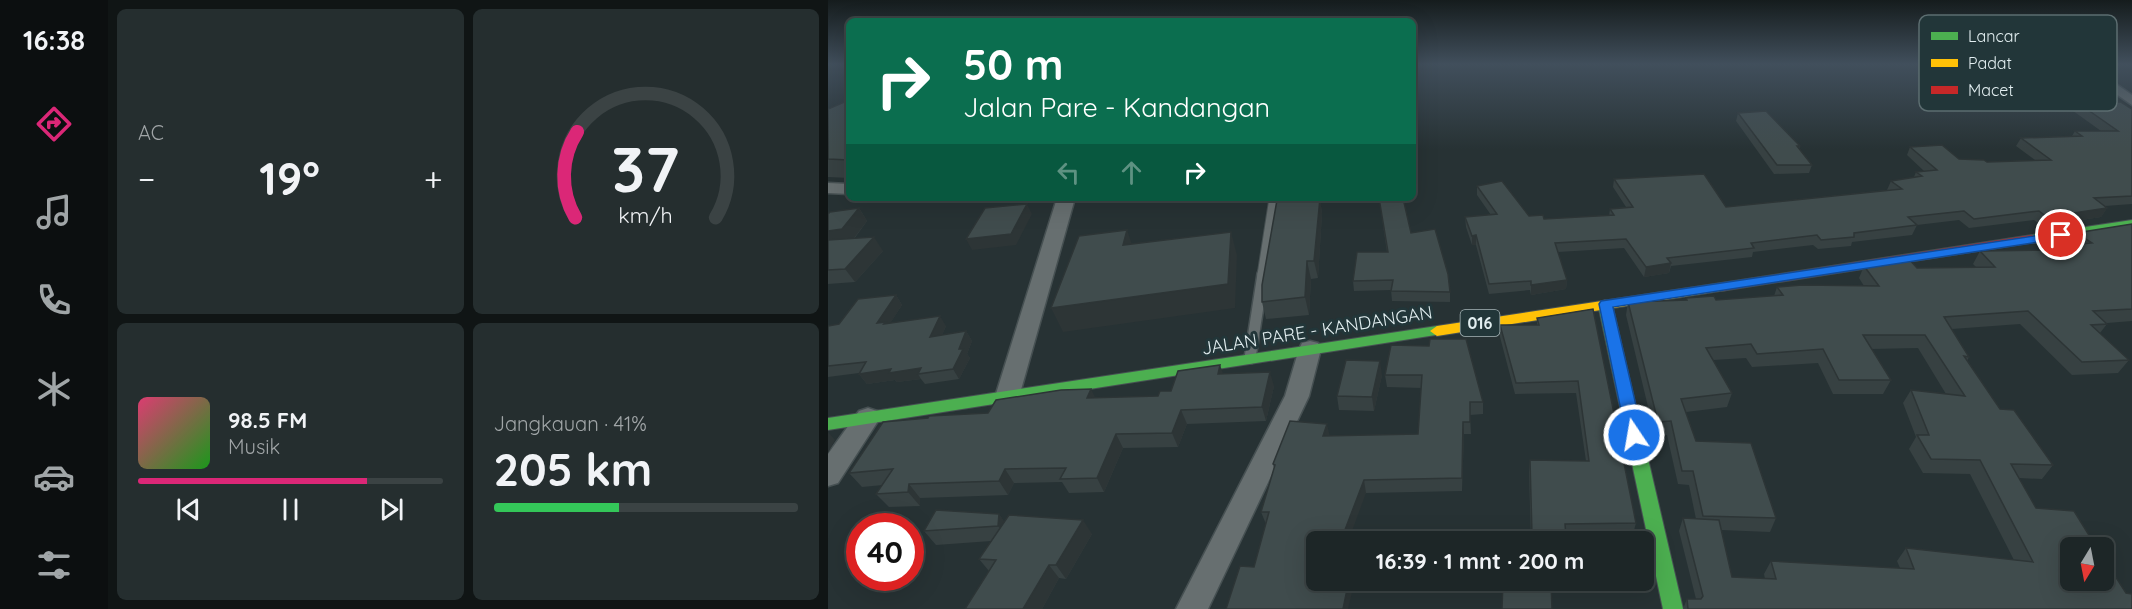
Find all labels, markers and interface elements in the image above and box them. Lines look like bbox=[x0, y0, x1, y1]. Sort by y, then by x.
legend bbox=[1919, 15, 2117, 111]
text: 16:38 bbox=[23, 23, 85, 57]
text: Lancar bbox=[1968, 26, 2020, 46]
text: 50 m bbox=[963, 38, 1063, 91]
icon: right bbox=[864, 42, 942, 120]
text: Padat bbox=[1968, 53, 2012, 73]
text: Macet bbox=[1968, 80, 2014, 100]
text: Jalan Pare - Kandangan bbox=[963, 90, 1270, 124]
icon: directions bbox=[33, 103, 75, 145]
text: AC bbox=[138, 120, 164, 145]
text: 37 bbox=[612, 130, 680, 208]
text: 19° bbox=[259, 150, 320, 206]
icon: left bbox=[1052, 156, 1085, 189]
icon: ahead bbox=[1115, 156, 1148, 189]
icon: right bbox=[1178, 156, 1211, 189]
text: − bbox=[138, 158, 155, 199]
text: + bbox=[424, 158, 442, 199]
icon: music bbox=[33, 191, 75, 233]
text: km/h bbox=[619, 203, 673, 229]
pin bbox=[2035, 209, 2086, 260]
icon: arrive bbox=[2044, 218, 2077, 251]
icon: phone bbox=[33, 279, 75, 321]
street label: JALAN PARE - KANDANGAN bbox=[1200, 300, 1434, 360]
road number: 016 bbox=[1460, 310, 1500, 336]
icon: climate bbox=[33, 368, 75, 410]
position arrow bbox=[1602, 403, 1666, 467]
text: 98.5 FM bbox=[228, 406, 307, 434]
text: Jangkauan · 41% bbox=[494, 411, 647, 436]
text: Musik bbox=[228, 434, 280, 459]
text: 205 km bbox=[494, 441, 652, 497]
icon: car bbox=[33, 456, 75, 498]
icon: previous bbox=[172, 493, 205, 526]
icon: pause bbox=[274, 493, 307, 526]
icon: next bbox=[375, 493, 408, 526]
speed limit sign: 40 bbox=[846, 513, 924, 591]
north arrow bbox=[2060, 537, 2114, 591]
map controls bbox=[2060, 537, 2114, 591]
icon: filters bbox=[33, 544, 75, 586]
text: 16:39 · 1 mnt · 200 m bbox=[1376, 547, 1584, 575]

